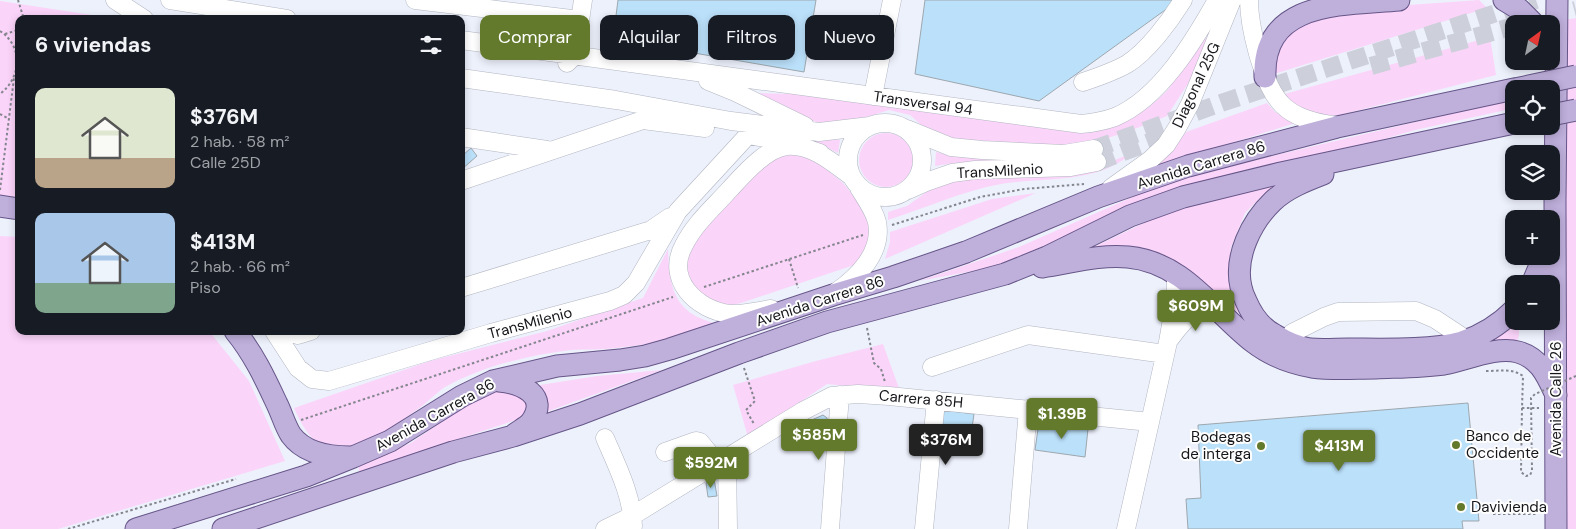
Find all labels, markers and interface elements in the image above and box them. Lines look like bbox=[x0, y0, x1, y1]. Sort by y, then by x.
chip: Comprar bbox=[480, 15, 590, 60]
chip: Alquilar bbox=[600, 15, 698, 60]
chip: Filtros bbox=[708, 15, 795, 60]
chip: Nuevo bbox=[805, 15, 894, 60]
north arrow bbox=[1505, 15, 1560, 70]
map controls bbox=[1505, 15, 1560, 330]
text: 6 viviendas bbox=[35, 31, 151, 59]
icon: filters bbox=[417, 31, 445, 59]
street label: Diagonal 25G bbox=[1167, 39, 1225, 131]
button: locate bbox=[1505, 80, 1560, 135]
street label: Transversal 94 bbox=[872, 86, 974, 120]
text: $376M bbox=[190, 103, 258, 131]
icon: home bbox=[75, 108, 135, 168]
text: 2 hab. · 58 m² bbox=[190, 131, 290, 152]
street label: Avenida Carrera 86 bbox=[1134, 136, 1268, 194]
button: layers bbox=[1505, 145, 1560, 200]
text: Calle 25D bbox=[190, 152, 261, 173]
street label: TransMilenio bbox=[956, 159, 1044, 183]
button: + bbox=[1505, 210, 1560, 265]
text: $413M bbox=[190, 228, 255, 256]
icon: home bbox=[75, 233, 135, 293]
text: 2 hab. · 66 m² bbox=[190, 256, 290, 277]
street label: Avenida Carrera 86 bbox=[753, 271, 887, 331]
button: − bbox=[1505, 275, 1560, 330]
text: Piso bbox=[190, 277, 221, 298]
pin: $609M bbox=[1161, 290, 1231, 332]
text: $609M bbox=[1168, 295, 1224, 316]
street label: TransMilenio bbox=[486, 302, 575, 344]
street label: Avenida Calle 26 bbox=[1546, 341, 1566, 457]
street label: Avenida Carrera 86 bbox=[372, 374, 498, 456]
street label: Carrera 85H bbox=[878, 385, 964, 413]
pin: $1.39B bbox=[1021, 398, 1103, 440]
text: $1.39B bbox=[1037, 403, 1087, 424]
pin: $585M bbox=[784, 418, 854, 461]
text: $585M bbox=[792, 424, 846, 445]
pin: $376M bbox=[911, 424, 981, 466]
place label: Banco de Occidente bbox=[1466, 426, 1539, 463]
place label: Bodegas de interga bbox=[1181, 427, 1251, 464]
text: $376M bbox=[920, 429, 972, 450]
pin: $413M bbox=[1304, 430, 1374, 472]
text: $413M bbox=[1314, 435, 1364, 456]
marker: Banco de Occidente bbox=[1450, 439, 1462, 451]
marker: Bodegas de interga bbox=[1255, 440, 1267, 452]
pin: $592M bbox=[676, 446, 746, 489]
text: $592M bbox=[685, 452, 737, 473]
place label: Davivienda bbox=[1471, 497, 1547, 517]
marker: Davivienda bbox=[1455, 501, 1467, 513]

